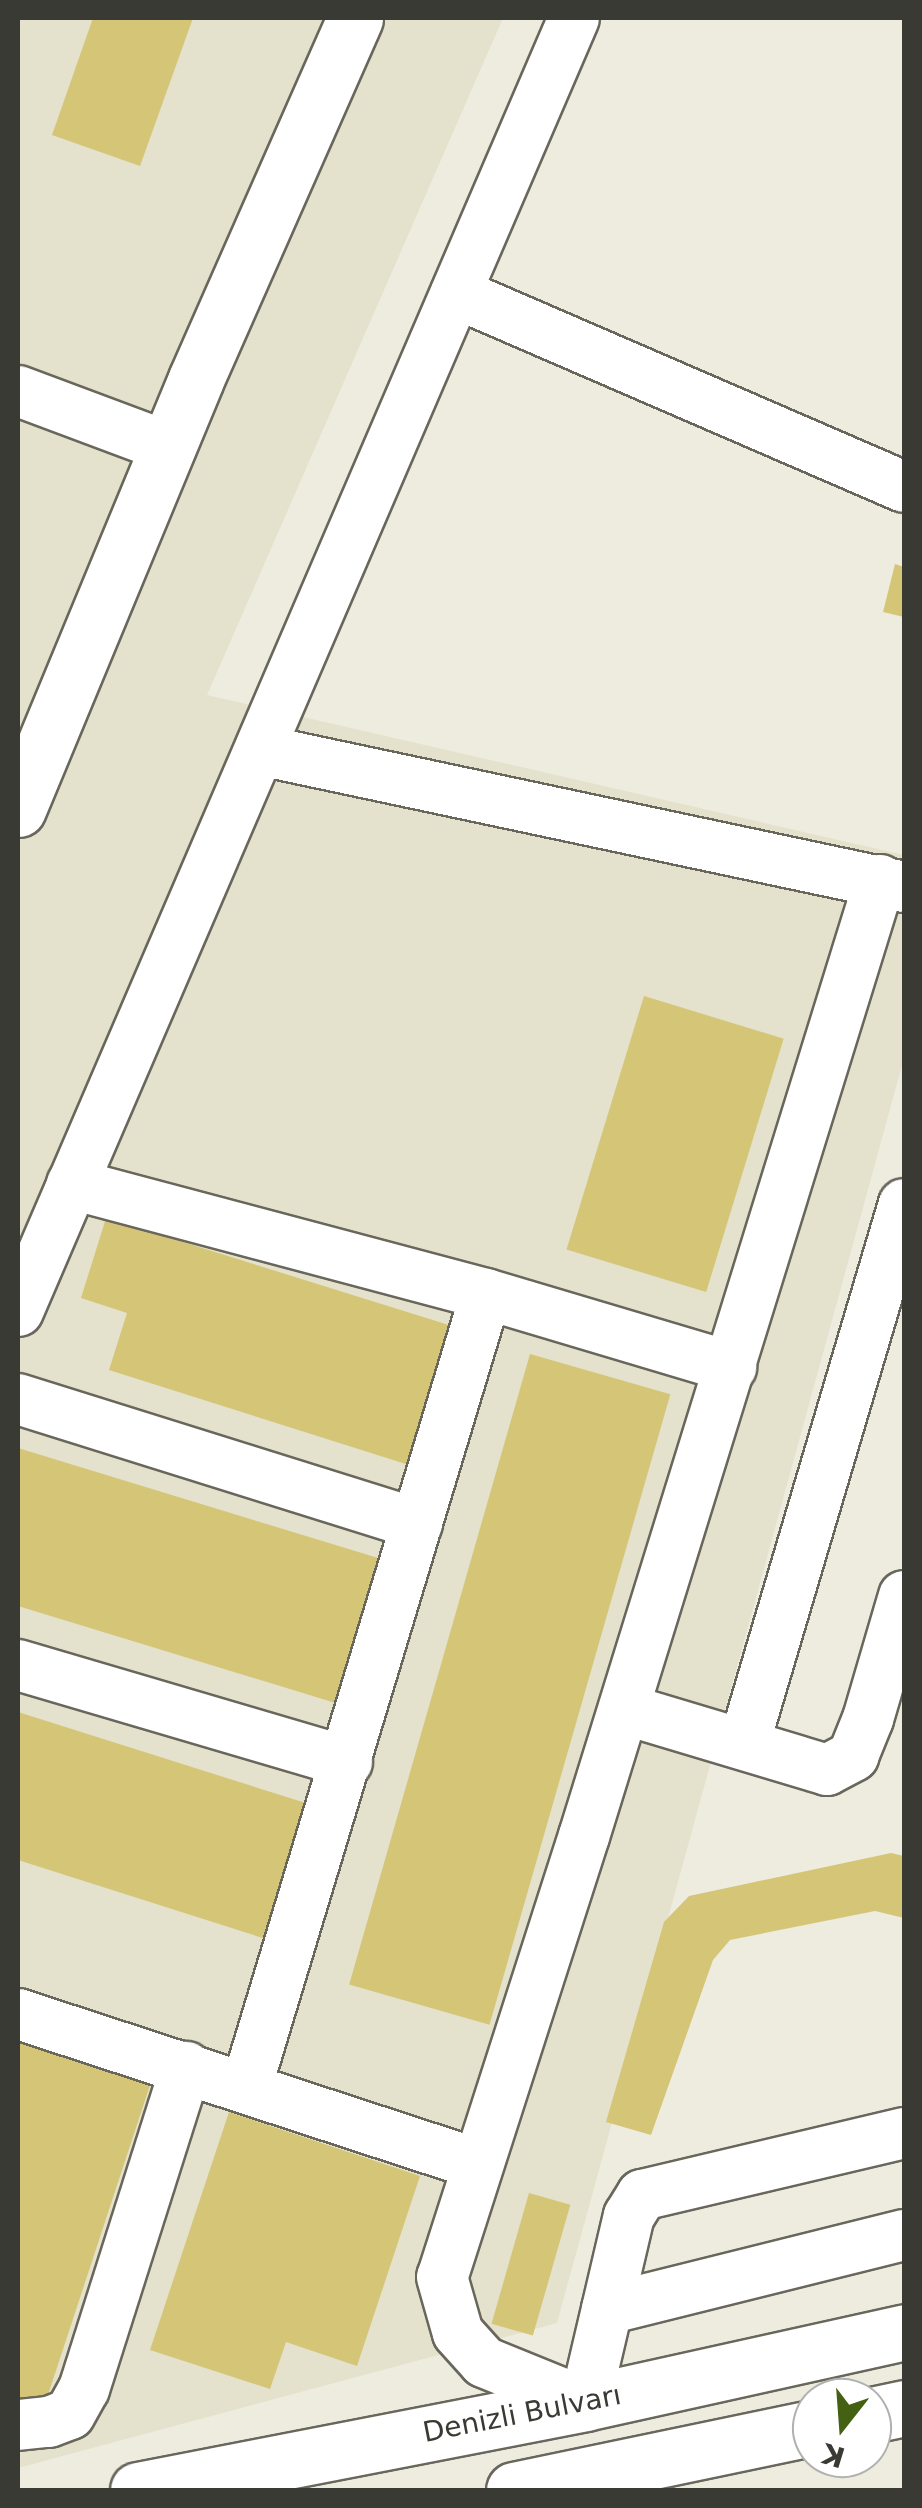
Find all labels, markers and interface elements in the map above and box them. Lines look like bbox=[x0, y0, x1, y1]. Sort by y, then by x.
street label: Denizli Bulvarı bbox=[420, 2378, 624, 2450]
north arrow bbox=[792, 2378, 892, 2478]
text: K bbox=[818, 2436, 849, 2474]

